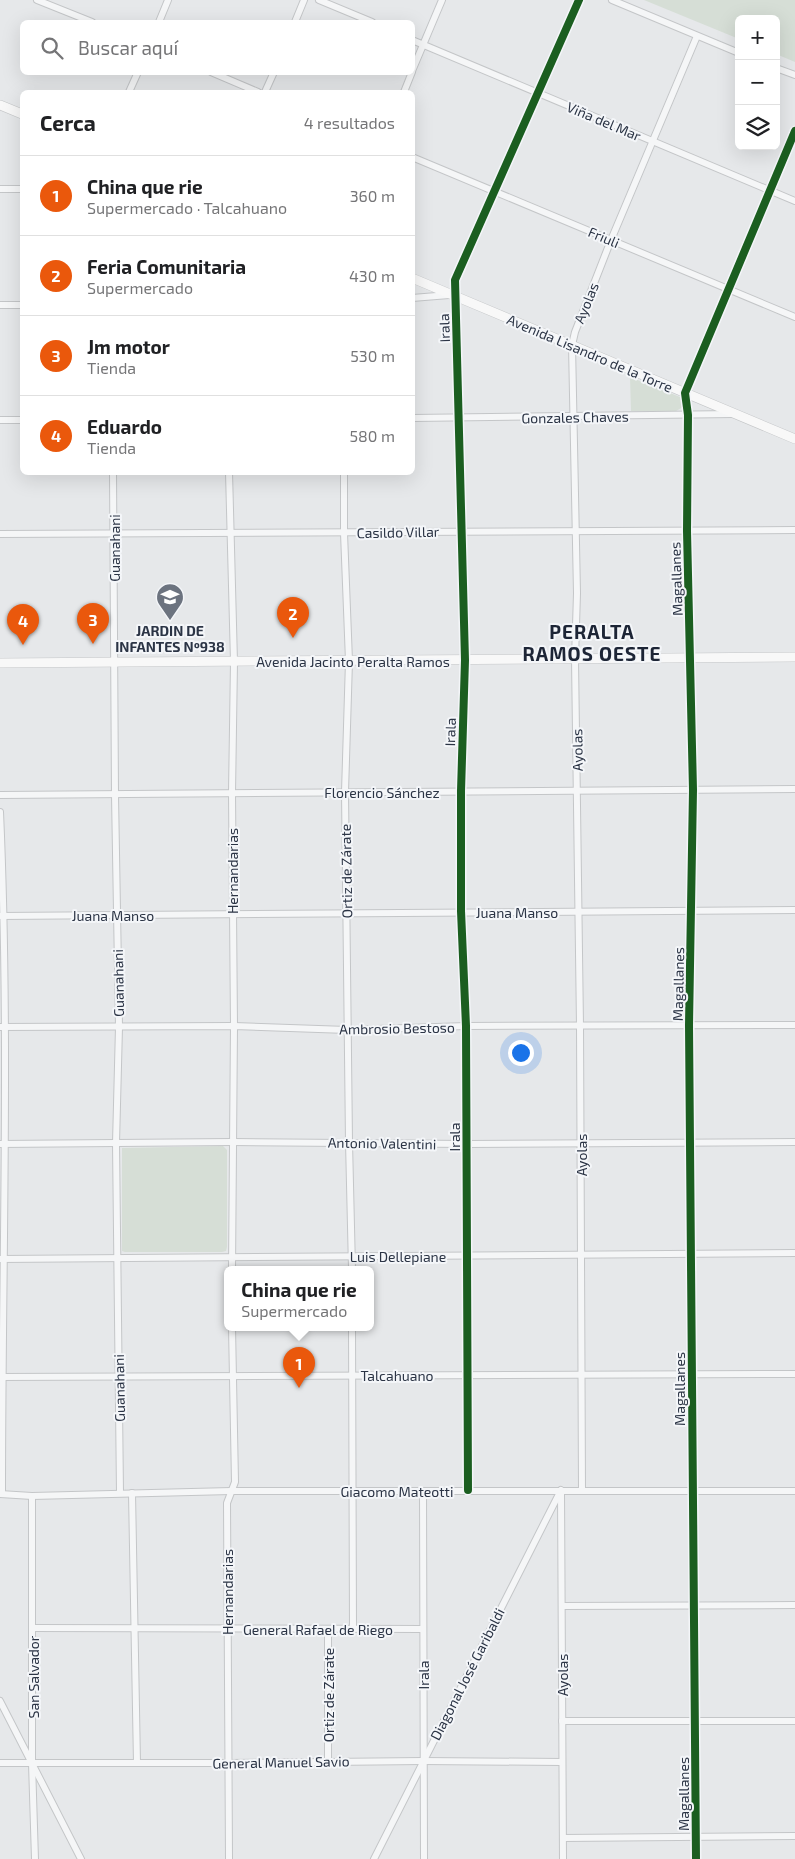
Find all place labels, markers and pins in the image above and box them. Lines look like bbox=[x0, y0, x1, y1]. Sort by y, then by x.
school or university icon: JARDIN DE INFANTES Nº938 bbox=[155, 582, 185, 621]
pin: 2 bbox=[277, 597, 309, 638]
pin: 3 bbox=[77, 603, 109, 644]
pin: 4 bbox=[7, 604, 39, 645]
place label: JARDIN DE INFANTES Nº938 bbox=[115, 622, 225, 655]
pin: 1 bbox=[283, 1347, 315, 1388]

